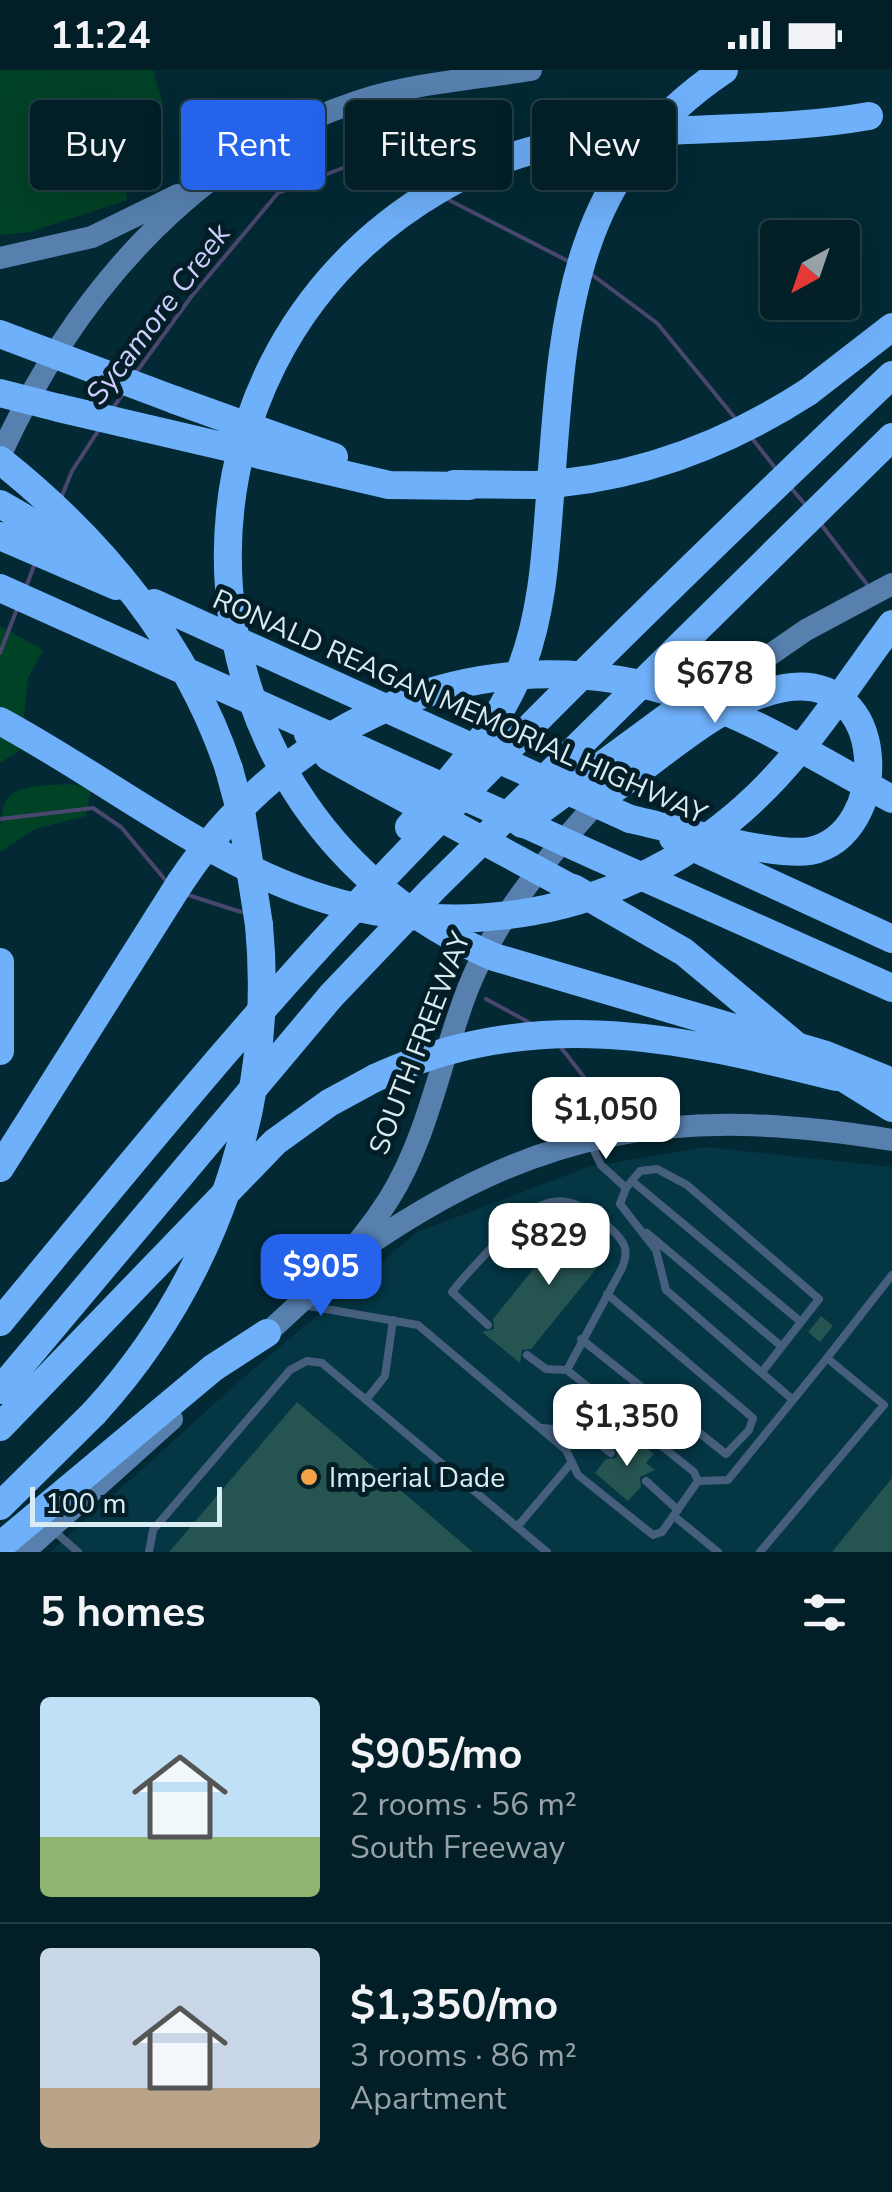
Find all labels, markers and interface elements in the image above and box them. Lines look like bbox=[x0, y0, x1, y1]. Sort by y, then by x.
text: 11:24 bbox=[50, 10, 151, 61]
chip: Buy bbox=[30, 100, 161, 190]
chip: Rent bbox=[181, 100, 325, 190]
chip: Filters bbox=[345, 100, 512, 190]
chip: New bbox=[532, 100, 676, 190]
water label: Sycamore Creek bbox=[77, 214, 241, 413]
north arrow bbox=[760, 220, 860, 320]
map controls bbox=[760, 220, 860, 320]
street label: RONALD REAGAN MEMORIAL HIGHWAY bbox=[207, 580, 714, 834]
pin: $678 bbox=[656, 641, 774, 726]
text: $678 bbox=[677, 652, 753, 695]
street label: SOUTH FREEWAY bbox=[360, 925, 480, 1160]
pin: $1,050 bbox=[525, 1077, 687, 1162]
text: $1,050 bbox=[554, 1088, 658, 1131]
pin: $829 bbox=[490, 1203, 608, 1288]
text: $829 bbox=[511, 1214, 587, 1257]
pin: $905 bbox=[262, 1234, 380, 1319]
text: $905 bbox=[283, 1245, 359, 1288]
pin: $1,350 bbox=[546, 1384, 708, 1469]
text: $1,350 bbox=[575, 1395, 679, 1438]
place label: Imperial Dade bbox=[329, 1459, 505, 1497]
marker: Imperial Dade bbox=[298, 1466, 320, 1488]
scale bar bbox=[30, 1482, 222, 1526]
text: 100 m bbox=[45, 1485, 127, 1523]
text: 5 homes bbox=[40, 1584, 205, 1641]
icon: filters bbox=[797, 1585, 852, 1640]
text: $905/mo bbox=[350, 1726, 522, 1783]
icon: home bbox=[120, 1737, 240, 1857]
text: 2 rooms · 56 m² bbox=[350, 1783, 577, 1826]
text: South Freeway bbox=[350, 1826, 565, 1869]
text: $1,350/mo bbox=[350, 1977, 558, 2034]
icon: home bbox=[120, 1988, 240, 2108]
text: 3 rooms · 86 m² bbox=[350, 2034, 577, 2077]
text: Apartment bbox=[350, 2077, 506, 2120]

